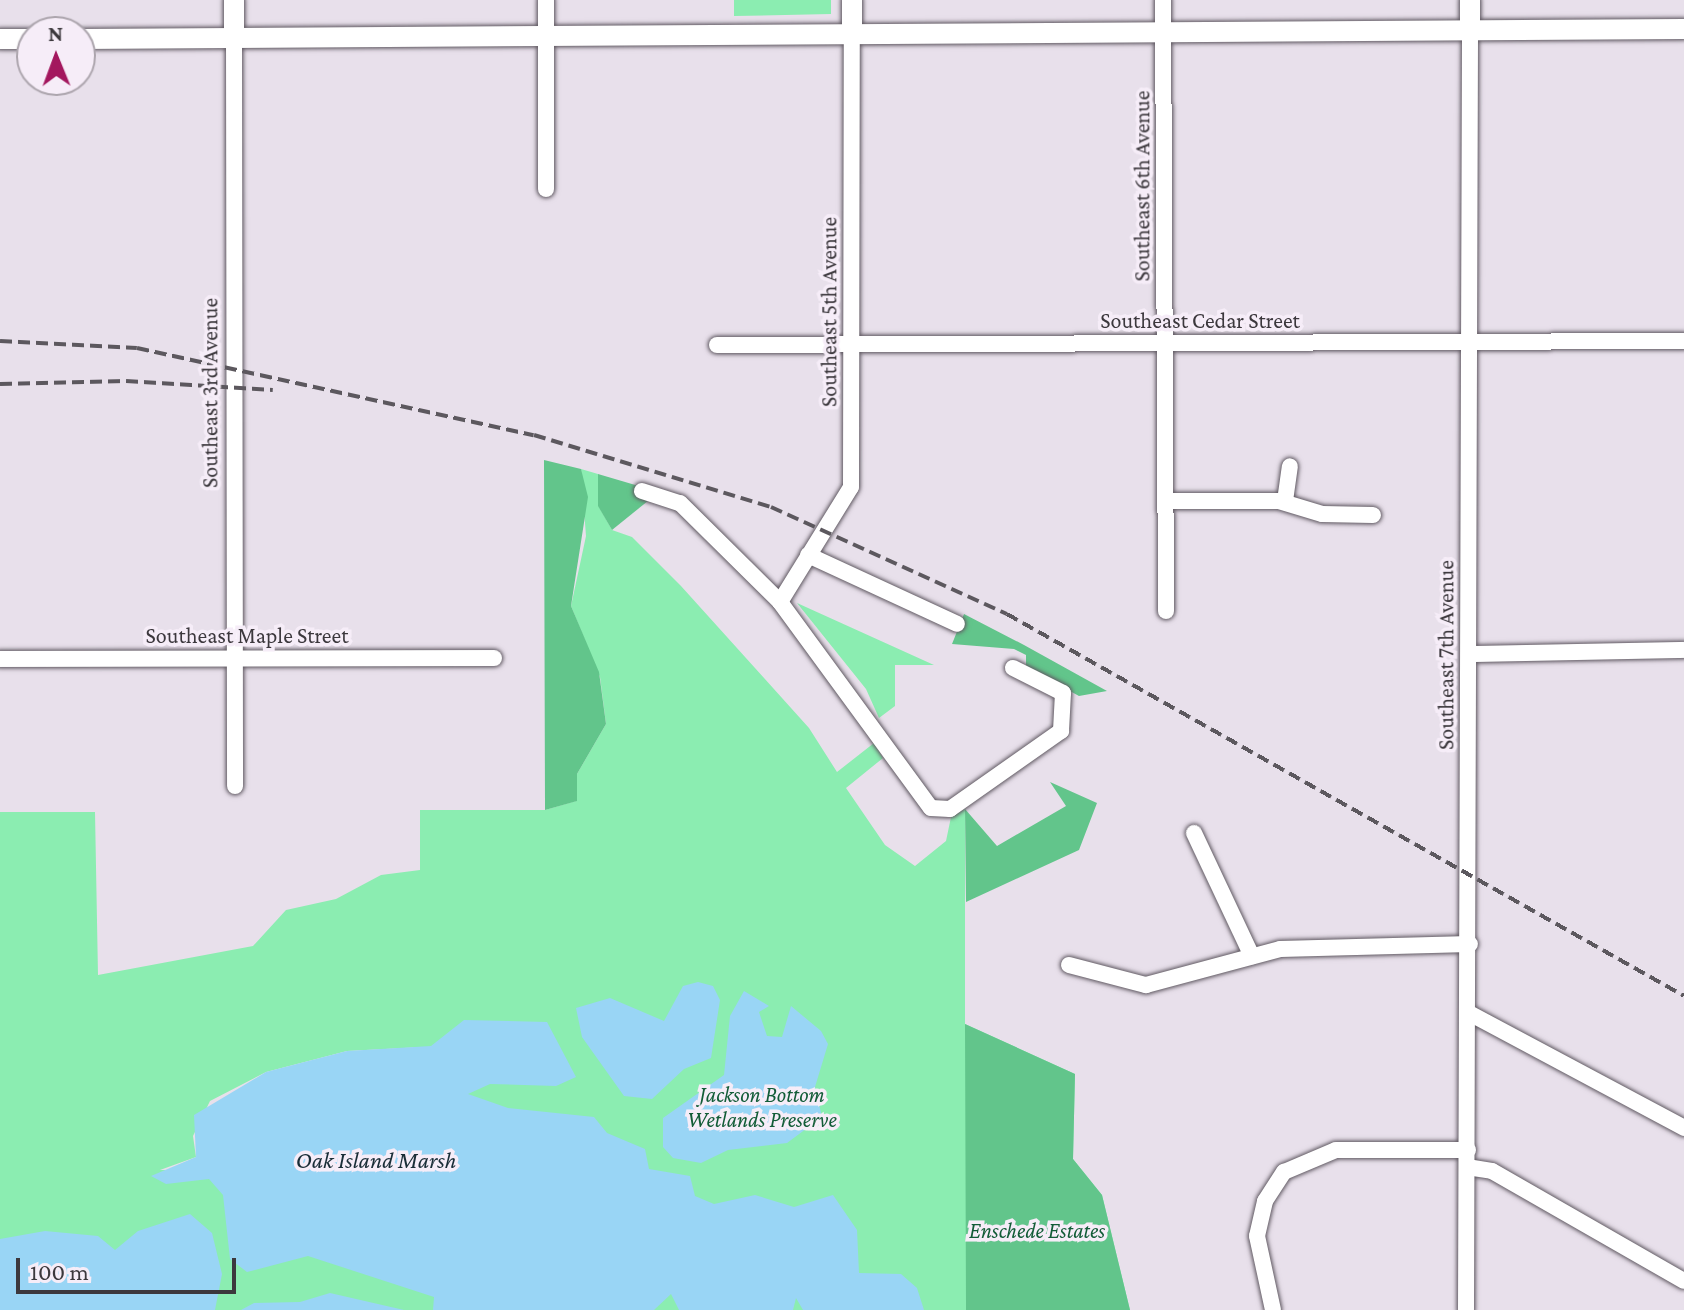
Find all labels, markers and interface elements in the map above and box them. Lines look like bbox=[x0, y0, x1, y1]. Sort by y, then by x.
north arrow bbox=[16, 16, 96, 96]
text: N bbox=[48, 21, 63, 46]
street label: Southeast 6th Avenue bbox=[1129, 91, 1155, 281]
street label: Southeast 5th Avenue bbox=[816, 217, 842, 407]
street label: Southeast 3rd Avenue bbox=[197, 298, 223, 488]
street label: Southeast Cedar Street bbox=[1100, 308, 1300, 334]
street label: Southeast 7th Avenue bbox=[1433, 560, 1459, 750]
street label: Southeast Maple Street bbox=[146, 623, 348, 649]
park label: Jackson Bottom Wetlands Preserve bbox=[687, 1081, 837, 1132]
water label: Oak Island Marsh bbox=[296, 1146, 456, 1174]
park label: Enschede Estates bbox=[969, 1218, 1105, 1244]
scale bar bbox=[20, 1242, 240, 1292]
text: 100 m bbox=[30, 1258, 89, 1285]

